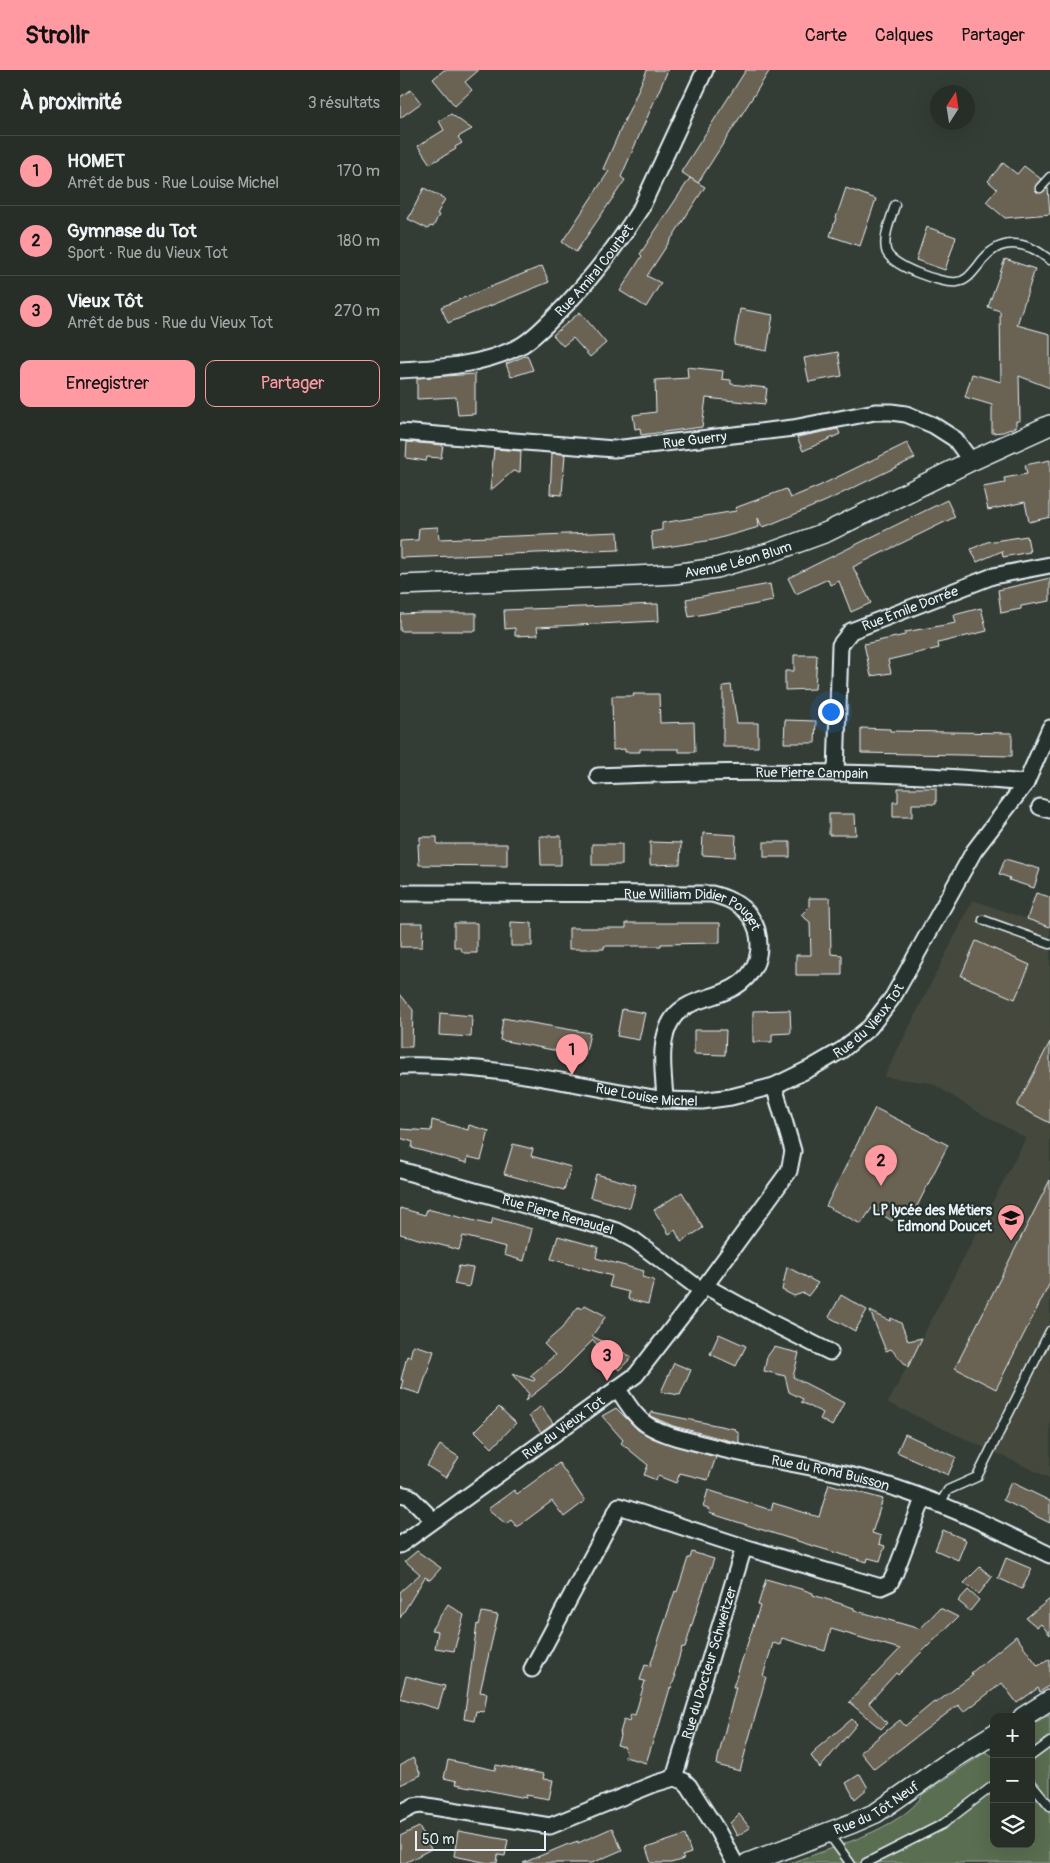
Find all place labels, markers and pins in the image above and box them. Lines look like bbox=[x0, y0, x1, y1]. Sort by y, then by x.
pin: 1 bbox=[556, 1034, 588, 1075]
pin: 2 bbox=[865, 1145, 897, 1186]
place label: LP lycée des Métiers Edmond Doucet bbox=[873, 1202, 993, 1235]
school or university icon: LP lycée des Métiers Edmond Doucet bbox=[996, 1203, 1026, 1242]
pin: 3 bbox=[591, 1340, 623, 1381]

